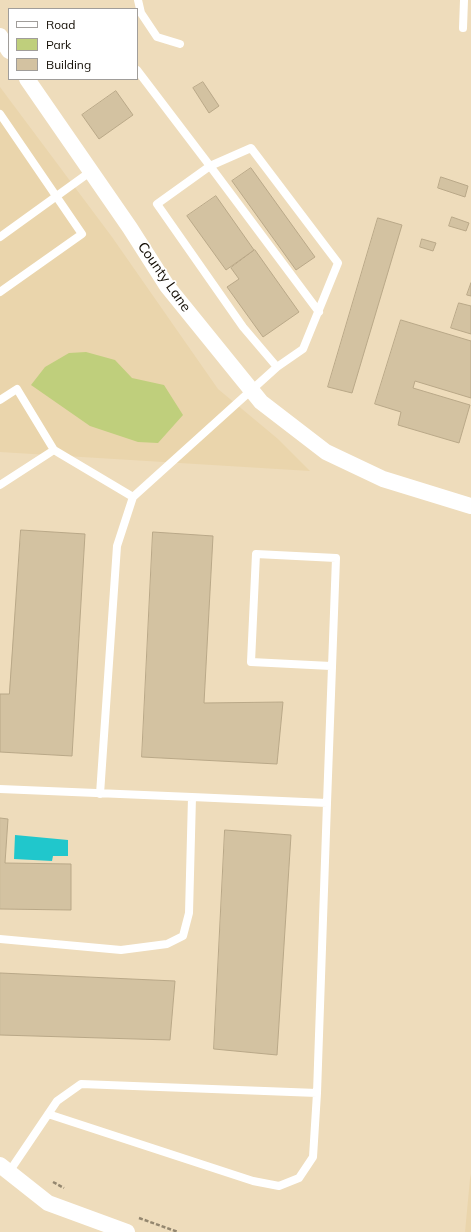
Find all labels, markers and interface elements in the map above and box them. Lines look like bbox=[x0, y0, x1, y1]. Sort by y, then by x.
legend bbox=[8, 8, 138, 80]
text: Road bbox=[46, 17, 75, 32]
text: Park bbox=[46, 37, 71, 52]
text: Building bbox=[46, 57, 91, 72]
street label: County Lane bbox=[134, 239, 194, 315]

